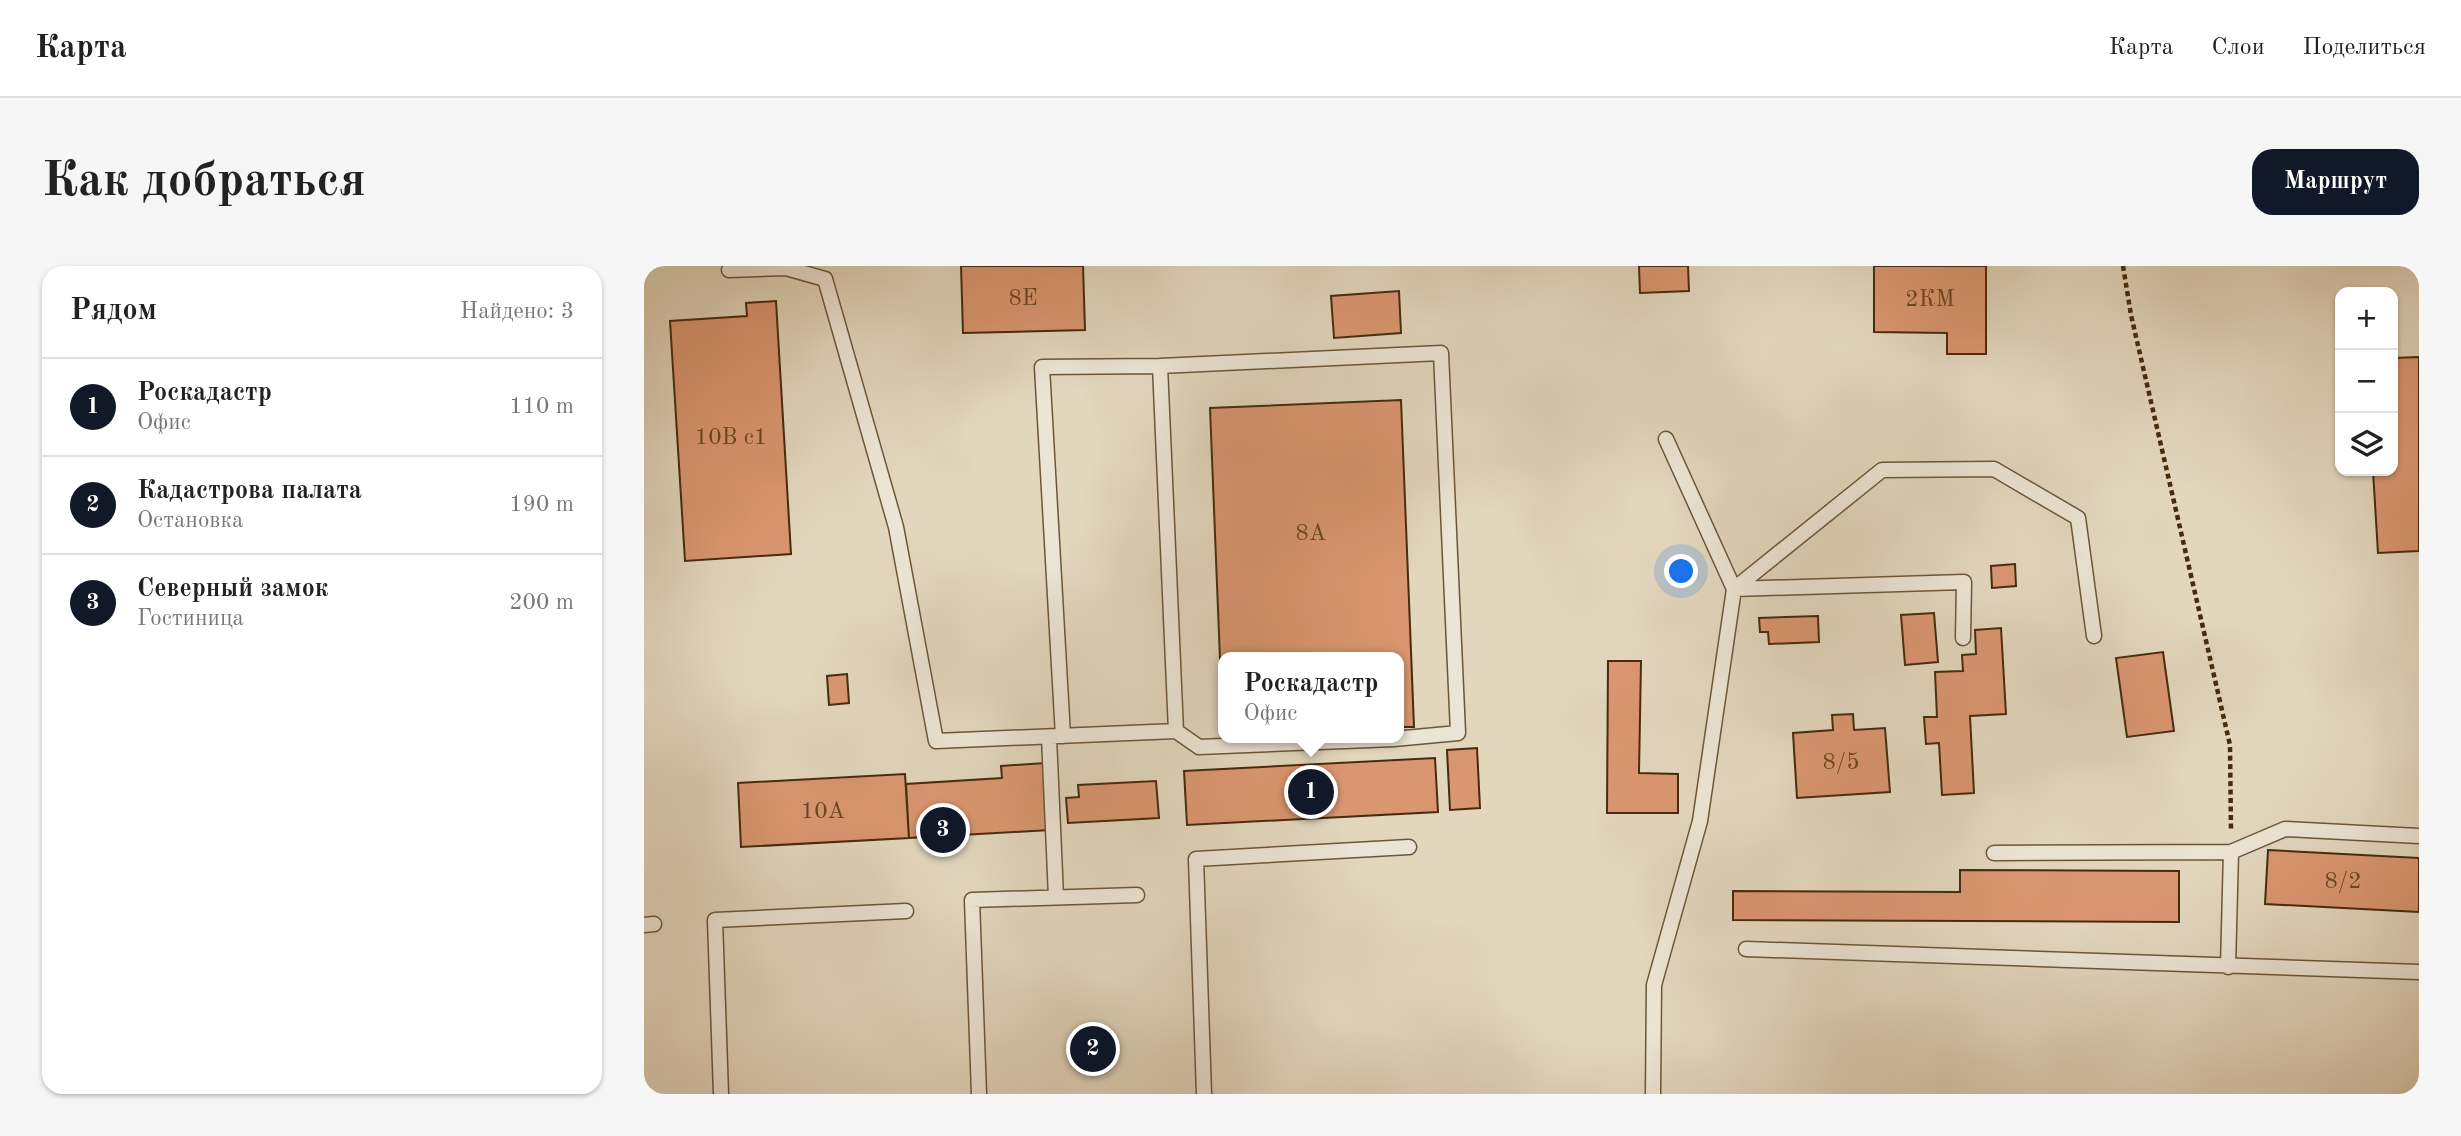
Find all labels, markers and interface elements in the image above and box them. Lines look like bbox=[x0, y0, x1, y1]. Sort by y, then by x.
text: Карта bbox=[35, 32, 127, 65]
text: Карта bbox=[2109, 36, 2174, 60]
text: Слои bbox=[2212, 36, 2265, 60]
text: Поделиться bbox=[2303, 36, 2426, 60]
button: Маршрут bbox=[2252, 149, 2419, 215]
text: Как добраться bbox=[42, 158, 366, 207]
house number: 8Е bbox=[1008, 287, 1038, 310]
map controls bbox=[2335, 287, 2398, 476]
button: + bbox=[2335, 287, 2398, 350]
house number: 2КМ bbox=[1905, 288, 1955, 311]
text: Рядом bbox=[70, 296, 157, 326]
text: Найдено: 3 bbox=[460, 300, 574, 323]
button: − bbox=[2335, 350, 2398, 413]
text: Роскадастр bbox=[137, 380, 272, 406]
text: 1 bbox=[86, 395, 100, 418]
text: 110 m bbox=[509, 395, 574, 418]
text: Офис bbox=[137, 411, 191, 434]
button: layers bbox=[2335, 413, 2398, 476]
house number: 10В с1 bbox=[695, 426, 767, 449]
text: Кадастрова палата bbox=[137, 478, 362, 504]
text: 2 bbox=[86, 493, 100, 516]
text: 190 m bbox=[509, 493, 574, 516]
text: Остановка bbox=[137, 509, 243, 532]
house number: 8А bbox=[1296, 522, 1327, 545]
your location bbox=[1664, 554, 1698, 588]
text: Северный замок bbox=[137, 576, 328, 602]
text: 3 bbox=[86, 591, 100, 614]
text: 200 m bbox=[509, 591, 574, 614]
text: Гостиница bbox=[137, 607, 244, 630]
popup bbox=[1218, 652, 1404, 743]
text: Роскадастр bbox=[1244, 671, 1378, 697]
text: Офис bbox=[1244, 702, 1297, 725]
house number: 8/5 bbox=[1822, 751, 1860, 774]
pin: 1 bbox=[1288, 766, 1334, 818]
house number: 10А bbox=[801, 800, 846, 823]
pin: 3 bbox=[920, 804, 966, 856]
house number: 8/2 bbox=[2324, 870, 2362, 893]
pin: 2 bbox=[1070, 1023, 1116, 1075]

